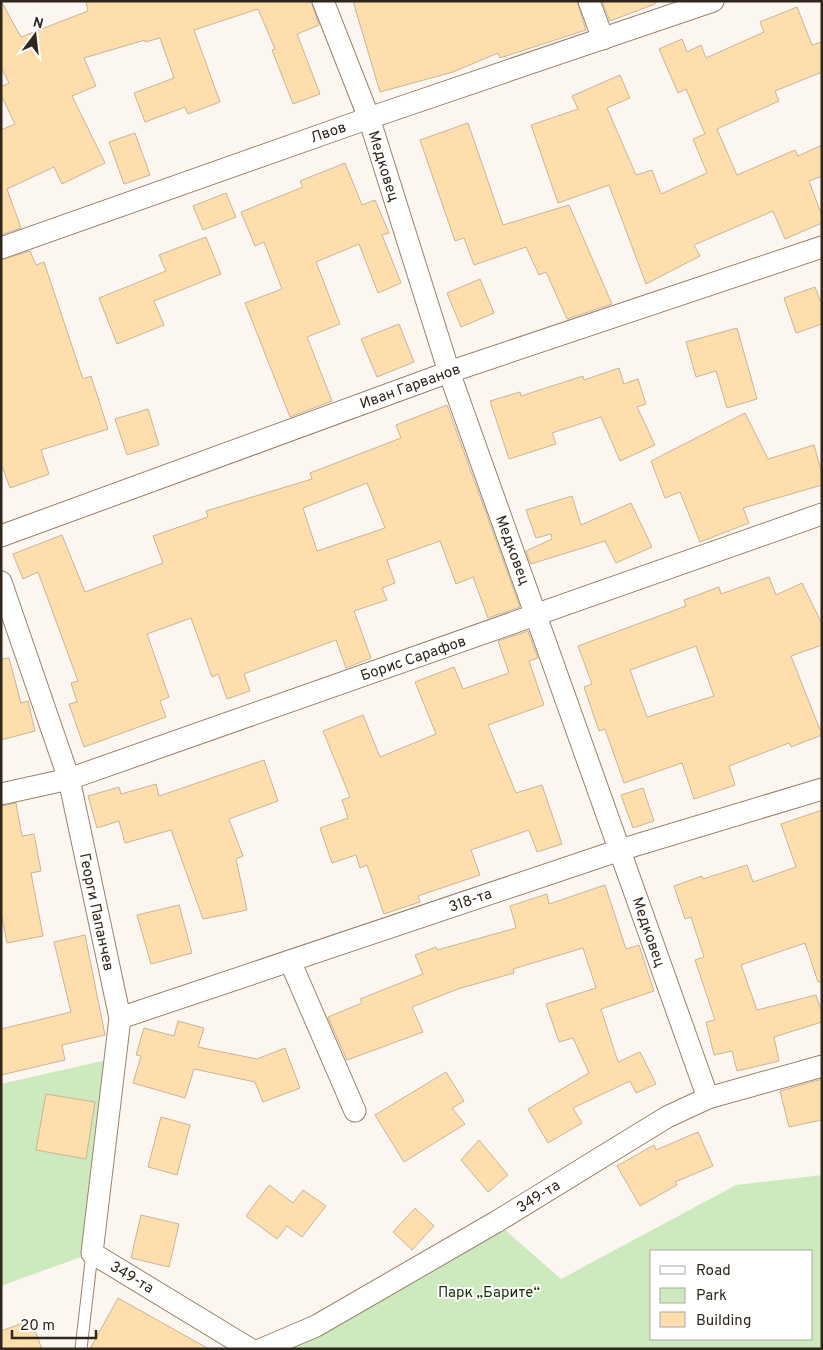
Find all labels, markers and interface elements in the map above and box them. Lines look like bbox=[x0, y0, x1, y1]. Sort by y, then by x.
north arrow bbox=[10, 10, 60, 60]
text: N bbox=[31, 14, 45, 33]
street label: Лвов bbox=[308, 118, 349, 148]
street label: Медковец bbox=[363, 129, 402, 204]
street label: Иван Гарванов bbox=[358, 360, 463, 414]
street label: Медковец bbox=[490, 513, 533, 588]
street label: Борис Сарафов bbox=[358, 632, 469, 686]
street label: Георги Папанчев bbox=[74, 852, 117, 973]
street label: 318-та bbox=[446, 885, 495, 918]
street label: Медковец bbox=[627, 895, 668, 970]
street label: 349-та bbox=[513, 1177, 564, 1218]
legend bbox=[650, 1250, 813, 1340]
street label: 349-та bbox=[106, 1258, 157, 1299]
text: Road bbox=[696, 1262, 731, 1281]
park label: Парк „Барите“ bbox=[438, 1284, 540, 1303]
text: Park bbox=[696, 1287, 727, 1306]
scale bar bbox=[12, 1308, 96, 1340]
text: Building bbox=[696, 1312, 751, 1331]
text: 20 m bbox=[20, 1317, 55, 1336]

